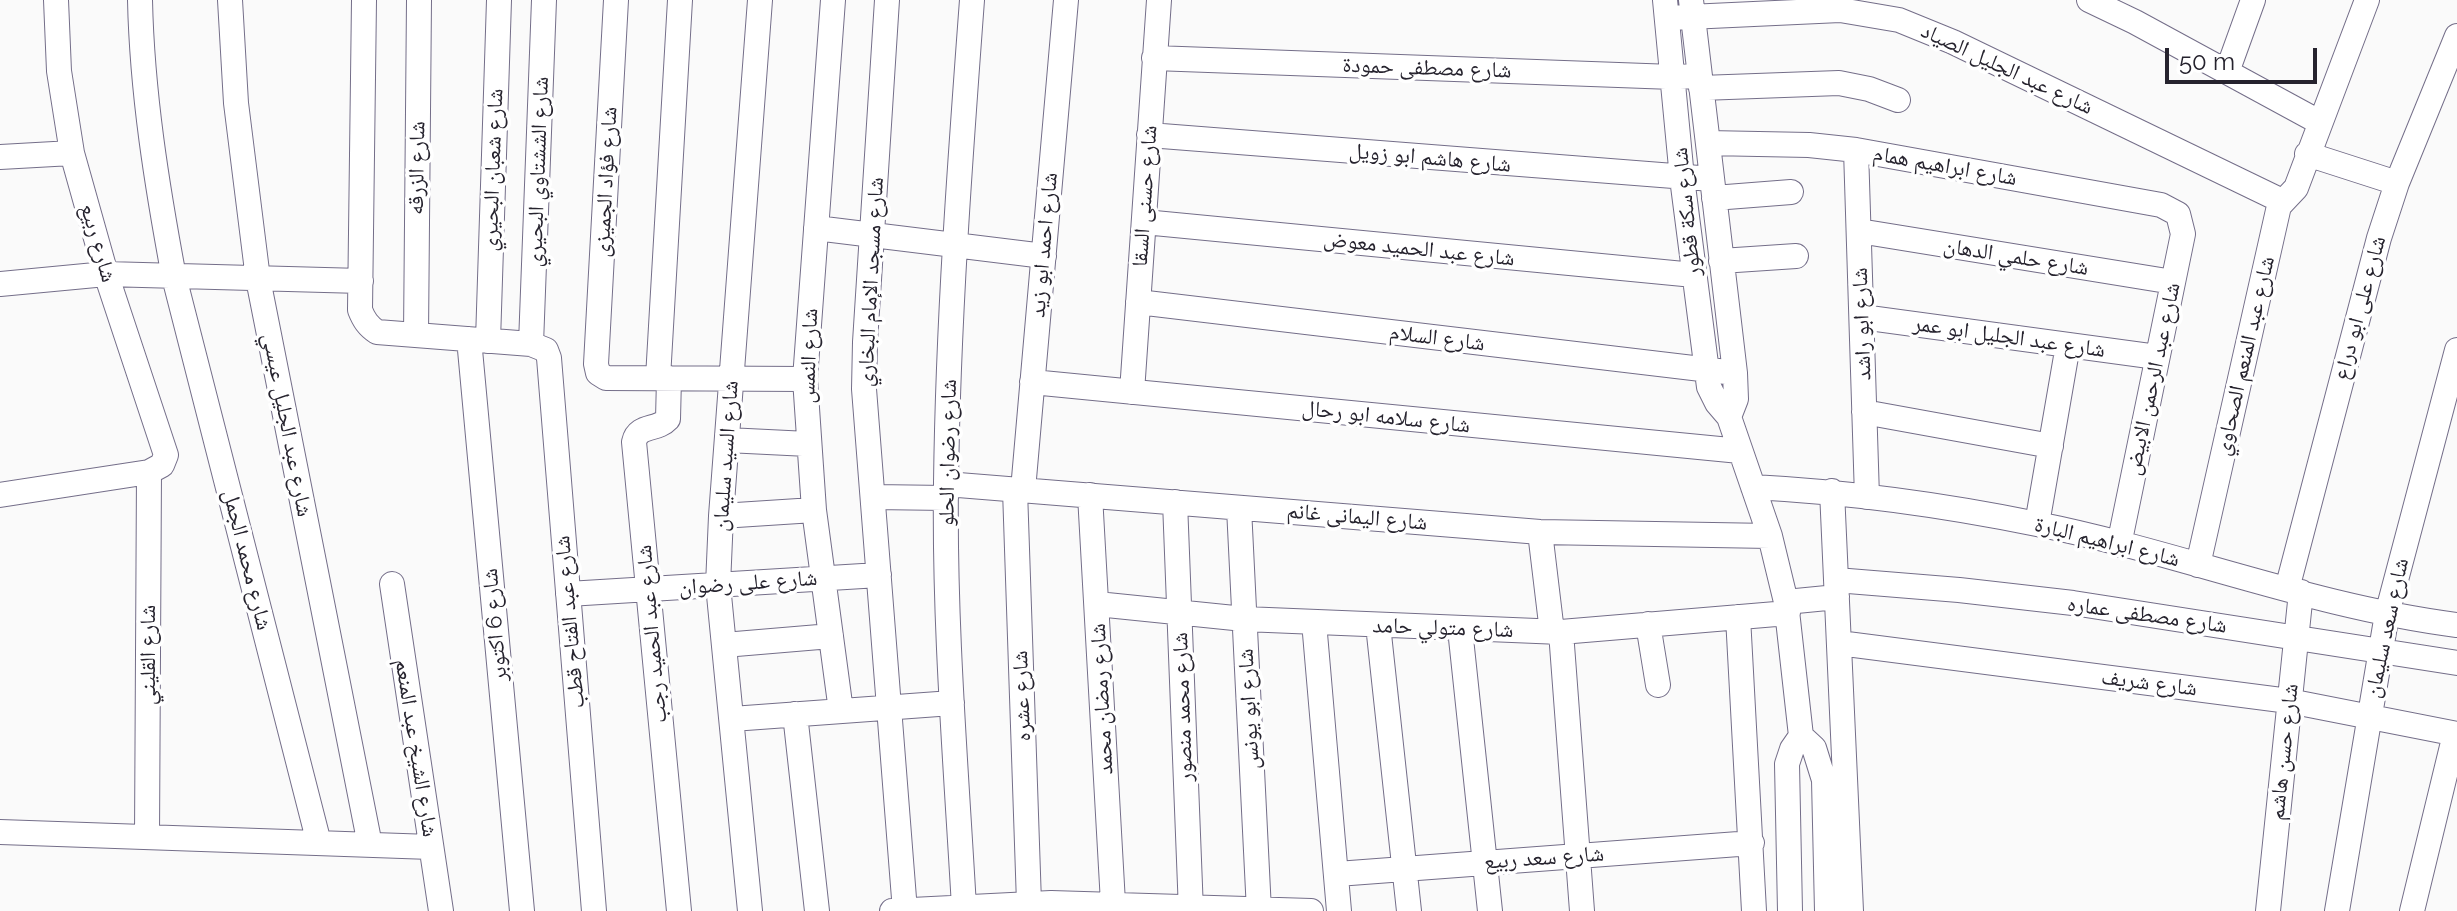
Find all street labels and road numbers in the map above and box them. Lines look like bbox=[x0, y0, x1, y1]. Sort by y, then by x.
street label: شارع عبد الجليل الصياد bbox=[1917, 18, 2097, 120]
street label: شارع مصطفى حمودة bbox=[1342, 52, 1512, 84]
street label: شارع الششتاوي البحيري bbox=[521, 76, 555, 268]
street label: شارع شعبان البحيري bbox=[477, 88, 509, 252]
street label: شارع فؤاد الجميزى bbox=[589, 106, 623, 258]
street label: شارع الزرقه bbox=[403, 121, 431, 215]
street label: شارع حسنى السقا bbox=[1127, 124, 1163, 268]
street label: شارع هاشم ابو زويل bbox=[1348, 138, 1512, 178]
street label: شارع ابراهيم همام bbox=[1871, 140, 2019, 192]
street label: شارع سكة قطور bbox=[1667, 146, 1707, 278]
street label: شارع احمد ابو زيد bbox=[1025, 171, 1063, 319]
street label: شارع مسجد الإمام البخاري bbox=[852, 176, 890, 388]
street label: شارع ربيع bbox=[74, 201, 122, 285]
street label: شارع عبد الحميد معوض bbox=[1322, 226, 1516, 272]
street label: شارع حلمي الدهان bbox=[1942, 232, 2090, 282]
street label: شارع على ابو دراع bbox=[2328, 233, 2392, 383]
street label: شارع عبد المنعم الصحاوي bbox=[2209, 254, 2281, 458]
street label: شارع ابو راشد bbox=[1847, 267, 1877, 381]
street label: شارع عبد الرحمن الابيض bbox=[2120, 280, 2186, 478]
street label: شارع النمس bbox=[794, 308, 824, 404]
street label: شارع عبد الجليل ابو عمر bbox=[1911, 310, 2107, 364]
street label: شارع السلام bbox=[1388, 319, 1486, 357]
street label: شارع عبد الجليل عيسي bbox=[256, 331, 318, 519]
street label: شارع رضوان الحلو bbox=[934, 379, 962, 527]
street label: شارع السيد سليمان bbox=[708, 380, 744, 532]
street label: شارع سلامه ابو رحال bbox=[1300, 395, 1472, 439]
street label: شارع محمد الجمل bbox=[217, 487, 277, 633]
street label: شارع اليمانى غانم bbox=[1286, 498, 1428, 536]
street label: شارع ابراهيم البارة bbox=[2032, 511, 2182, 573]
street label: شارع عبد الفتاح قطب bbox=[549, 534, 591, 710]
street label: شارع عبد الحميد رجب bbox=[631, 544, 673, 724]
street label: شارع سعد سليمان bbox=[2359, 556, 2415, 700]
street label: شارع على رضوان bbox=[678, 565, 818, 601]
street label: شارع 6 اكتوبر bbox=[477, 567, 513, 683]
street label: شارع مصطفى عماره bbox=[2066, 591, 2228, 639]
street label: شارع القليني bbox=[135, 605, 161, 705]
street label: شارع متولي حامد bbox=[1372, 612, 1514, 644]
street label: شارع رمضان محمد bbox=[1085, 623, 1119, 775]
street label: شارع محمد منصور bbox=[1167, 632, 1199, 782]
street label: شارع ابو يونس bbox=[1233, 648, 1265, 770]
street label: شارع عشره bbox=[1007, 650, 1037, 742]
street label: شارع الشيخ عبد المنعم bbox=[389, 657, 443, 839]
street label: شارع شريف bbox=[2100, 664, 2198, 702]
street label: شارع حسن هاشم bbox=[2264, 682, 2304, 822]
street label: شارع سعد ربيع bbox=[1483, 841, 1605, 875]

